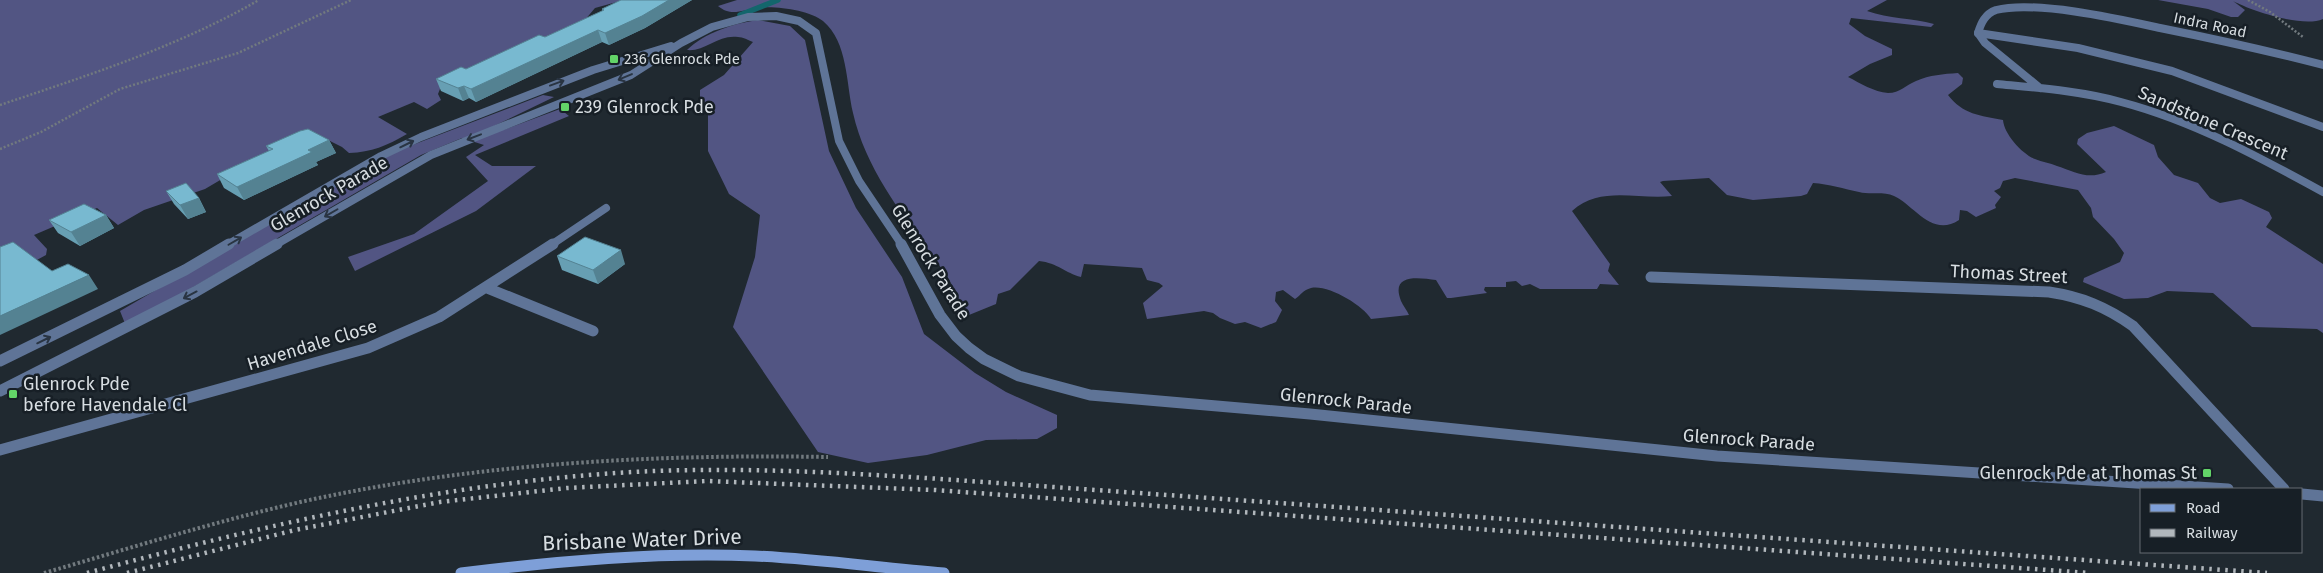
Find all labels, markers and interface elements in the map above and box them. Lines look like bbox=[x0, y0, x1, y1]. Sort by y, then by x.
street label: Indra Road bbox=[2172, 8, 2248, 42]
place label: 236 Glenrock Pde bbox=[624, 50, 740, 68]
marker: 236 Glenrock Pde bbox=[608, 53, 620, 65]
one-way arrow bbox=[618, 73, 633, 83]
one-way arrow bbox=[549, 78, 564, 87]
street label: Sandstone Crescent bbox=[2135, 81, 2292, 165]
place label: 239 Glenrock Pde bbox=[575, 96, 714, 118]
marker: 239 Glenrock Pde bbox=[559, 101, 571, 113]
one-way arrow bbox=[467, 133, 482, 142]
one-way arrow bbox=[399, 139, 414, 149]
street label: Glenrock Parade bbox=[266, 151, 392, 237]
street label: Glenrock Parade bbox=[887, 200, 975, 324]
one-way arrow bbox=[324, 209, 338, 219]
one-way arrow bbox=[227, 235, 241, 245]
street label: Thomas Street bbox=[1950, 260, 2069, 288]
one-way arrow bbox=[183, 291, 198, 300]
street label: Havendale Close bbox=[244, 315, 380, 375]
one-way arrow bbox=[36, 335, 51, 344]
place label: Glenrock Pde before Havendale Cl bbox=[23, 373, 187, 416]
street label: Glenrock Parade bbox=[1279, 383, 1413, 419]
marker: Glenrock Pde before Havendale Cl bbox=[7, 388, 19, 400]
street label: Glenrock Parade bbox=[1682, 424, 1816, 456]
place label: Glenrock Pde at Thomas St bbox=[1979, 462, 2197, 484]
marker: Glenrock Pde at Thomas St bbox=[2201, 467, 2213, 479]
legend bbox=[2140, 488, 2303, 553]
text: Road bbox=[2186, 499, 2221, 517]
street label: Brisbane Water Drive bbox=[542, 524, 742, 556]
text: Railway bbox=[2186, 524, 2238, 542]

